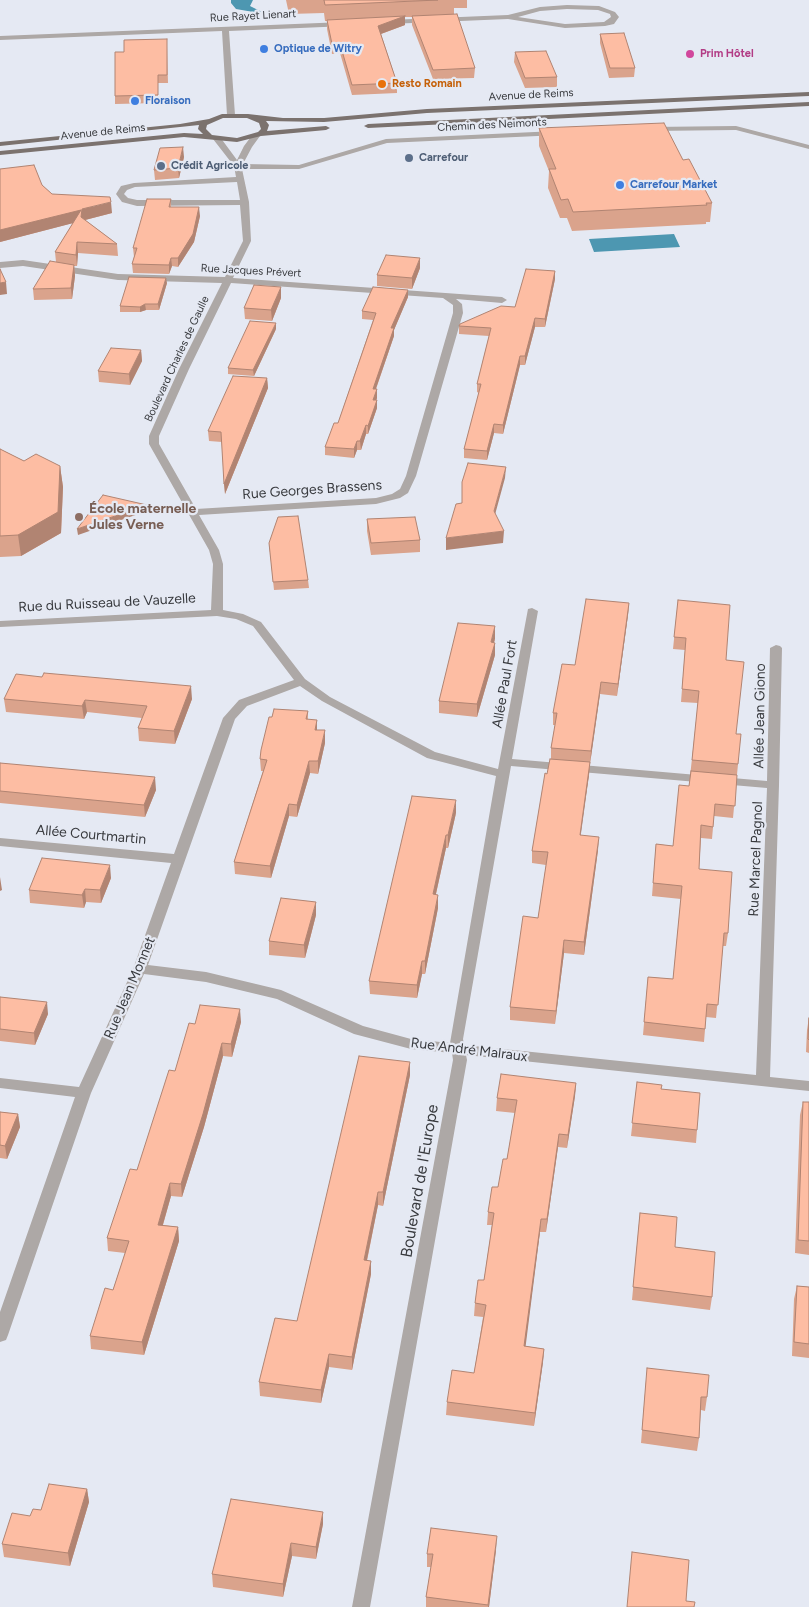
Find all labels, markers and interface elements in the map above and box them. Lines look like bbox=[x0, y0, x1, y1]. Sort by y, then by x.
street label: Rue Rayet Lienart bbox=[209, 7, 297, 25]
place label: Optique de Witry bbox=[274, 42, 362, 56]
marker: Optique de Witry bbox=[258, 43, 270, 55]
place label: Prim Hôtel bbox=[700, 47, 754, 61]
marker: Prim Hôtel bbox=[684, 48, 696, 60]
place label: Resto Romain bbox=[392, 77, 462, 91]
marker: Resto Romain bbox=[376, 78, 388, 90]
street label: Avenue de Reims bbox=[488, 86, 574, 104]
place label: Floraison bbox=[145, 94, 191, 108]
marker: Floraison bbox=[129, 95, 141, 107]
street label: Chemin des Neimonts bbox=[437, 116, 547, 134]
street label: Avenue de Reims bbox=[60, 121, 146, 143]
place label: Carrefour bbox=[419, 151, 468, 165]
marker: Carrefour bbox=[403, 152, 415, 164]
place label: Crédit Agricole bbox=[171, 159, 248, 173]
marker: Crédit Agricole bbox=[155, 160, 167, 172]
place label: Carrefour Market bbox=[630, 178, 717, 192]
marker: Carrefour Market bbox=[614, 179, 626, 191]
street label: Rue Jacques Prévert bbox=[200, 262, 302, 280]
street label: Boulevard Charles de Gaulle bbox=[142, 294, 212, 424]
street label: Rue Georges Brassens bbox=[242, 477, 382, 503]
place label: École maternelle Jules Verne bbox=[89, 501, 196, 534]
marker: École maternelle Jules Verne bbox=[73, 511, 85, 523]
street label: Rue du Ruisseau de Vauzelle bbox=[18, 590, 196, 616]
street label: Allée Paul Fort bbox=[489, 638, 521, 730]
street label: Allée Jean Giono bbox=[751, 663, 769, 769]
street label: Rue Marcel Pagnol bbox=[746, 801, 766, 917]
street label: Allée Courtmartin bbox=[35, 822, 147, 848]
street label: Rue Jean Monnet bbox=[101, 934, 159, 1042]
street label: Rue André Malraux bbox=[410, 1035, 528, 1065]
street label: Boulevard de l'Europe bbox=[397, 1103, 443, 1259]

